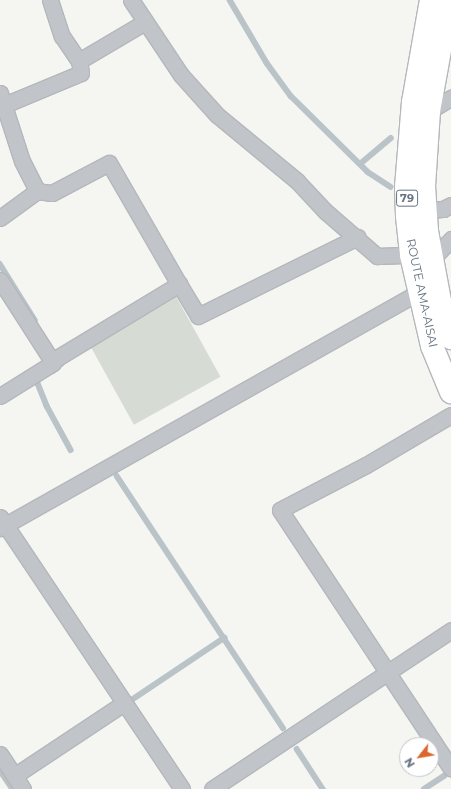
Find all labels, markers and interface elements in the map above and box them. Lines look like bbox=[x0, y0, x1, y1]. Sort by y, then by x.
road number: 79 bbox=[396, 189, 418, 207]
street label: ROUTE AMA-AISAI bbox=[403, 237, 441, 349]
north arrow bbox=[399, 737, 439, 777]
text: N bbox=[401, 755, 418, 770]

